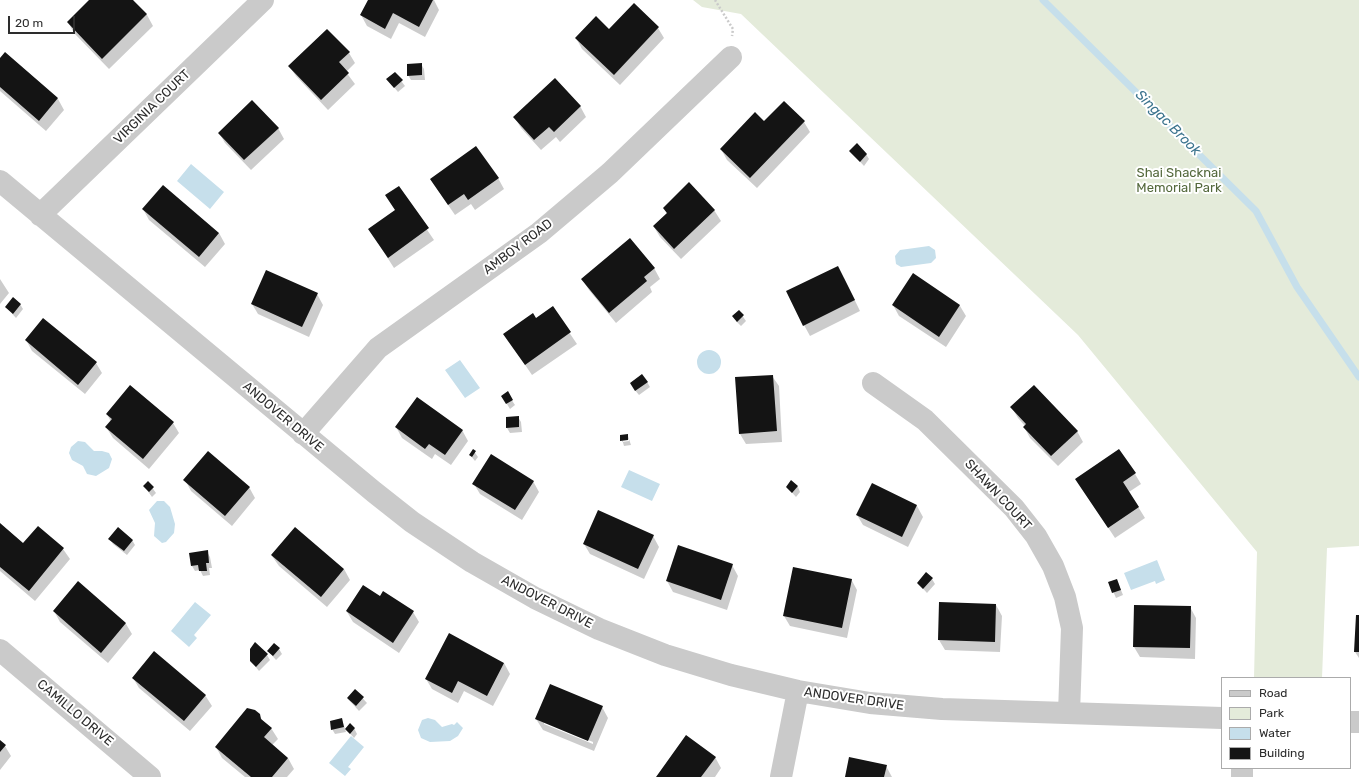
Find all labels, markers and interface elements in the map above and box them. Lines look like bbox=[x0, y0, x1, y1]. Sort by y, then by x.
scale bar bbox=[10, 8, 77, 34]
text: 20 m bbox=[15, 16, 43, 30]
street label: VIRGINIA COURT bbox=[111, 67, 193, 147]
water label: Singac Brook bbox=[1132, 87, 1204, 159]
park label: Shai Shacknai Memorial Park bbox=[1136, 165, 1222, 196]
street label: AMBOY ROAD bbox=[480, 216, 556, 278]
street label: ANDOVER DRIVE bbox=[239, 379, 327, 455]
street label: SHAWN COURT bbox=[961, 456, 1035, 534]
street label: ANDOVER DRIVE bbox=[499, 572, 595, 632]
street label: CAMILLO DRIVE bbox=[34, 676, 116, 750]
legend bbox=[1221, 677, 1351, 769]
street label: ANDOVER DRIVE bbox=[803, 684, 905, 714]
text: Road bbox=[1259, 686, 1287, 700]
text: Park bbox=[1259, 706, 1284, 720]
text: Water bbox=[1259, 726, 1291, 740]
text: Building bbox=[1259, 746, 1305, 760]

